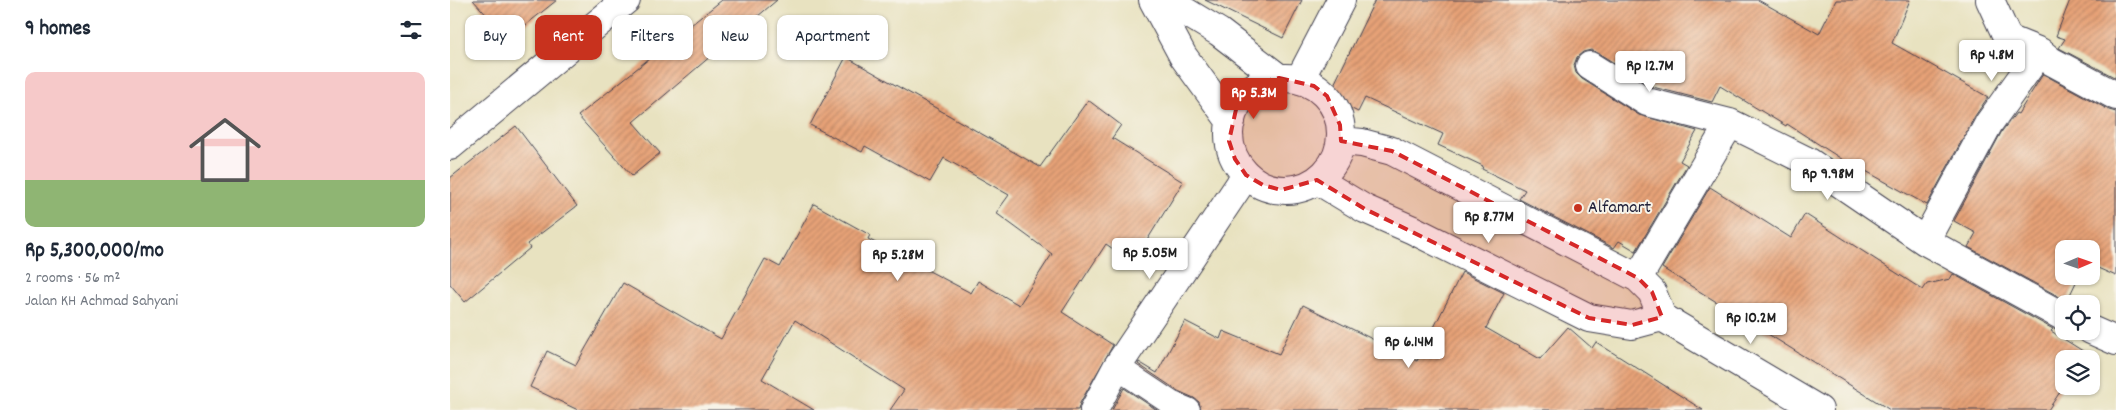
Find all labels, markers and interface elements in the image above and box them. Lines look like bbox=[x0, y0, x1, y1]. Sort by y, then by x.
text: 9 homes bbox=[25, 15, 91, 45]
chip: Buy bbox=[465, 15, 525, 60]
chip: Rent bbox=[535, 15, 602, 60]
chip: Filters bbox=[612, 15, 693, 60]
chip: New bbox=[703, 15, 767, 60]
chip: Apartment bbox=[777, 15, 888, 60]
icon: filters bbox=[397, 16, 425, 44]
pin: Rp 4.8M bbox=[1946, 39, 2038, 82]
text: Rp 4.8M bbox=[1970, 44, 2014, 67]
pin: Rp 12.7M bbox=[1598, 51, 1702, 93]
text: Rp 12.7M bbox=[1626, 55, 1674, 78]
pin: Rp 5.3M bbox=[1208, 78, 1300, 120]
text: Rp 5.3M bbox=[1231, 82, 1277, 105]
icon: home bbox=[180, 105, 270, 195]
pin: Rp 9.98M bbox=[1776, 158, 1880, 201]
text: Rp 9.98M bbox=[1802, 163, 1854, 186]
place label: Alfamart bbox=[1588, 196, 1651, 221]
pin: Rp 8.77M bbox=[1437, 202, 1541, 244]
marker: Alfamart bbox=[1572, 202, 1584, 214]
text: Rp 8.77M bbox=[1464, 206, 1514, 229]
text: Rp 5,300,000/mo bbox=[25, 237, 164, 267]
pin: Rp 5.05M bbox=[1098, 238, 1202, 280]
pin: Rp 5.28M bbox=[846, 240, 950, 282]
north arrow bbox=[2055, 240, 2100, 285]
map controls bbox=[2055, 240, 2100, 395]
text: Rp 5.05M bbox=[1123, 242, 1177, 265]
text: Rp 5.28M bbox=[872, 244, 924, 267]
text: 2 rooms · 56 m² bbox=[25, 267, 120, 290]
text: Jalan KH Achmad Sahyani bbox=[25, 290, 178, 313]
button: locate bbox=[2055, 295, 2100, 340]
pin: Rp 10.2M bbox=[1699, 302, 1803, 345]
text: Rp 10.2M bbox=[1726, 307, 1776, 330]
pin: Rp 6.14M bbox=[1357, 326, 1461, 369]
text: Rp 6.14M bbox=[1385, 331, 1433, 354]
button: layers bbox=[2055, 350, 2100, 395]

